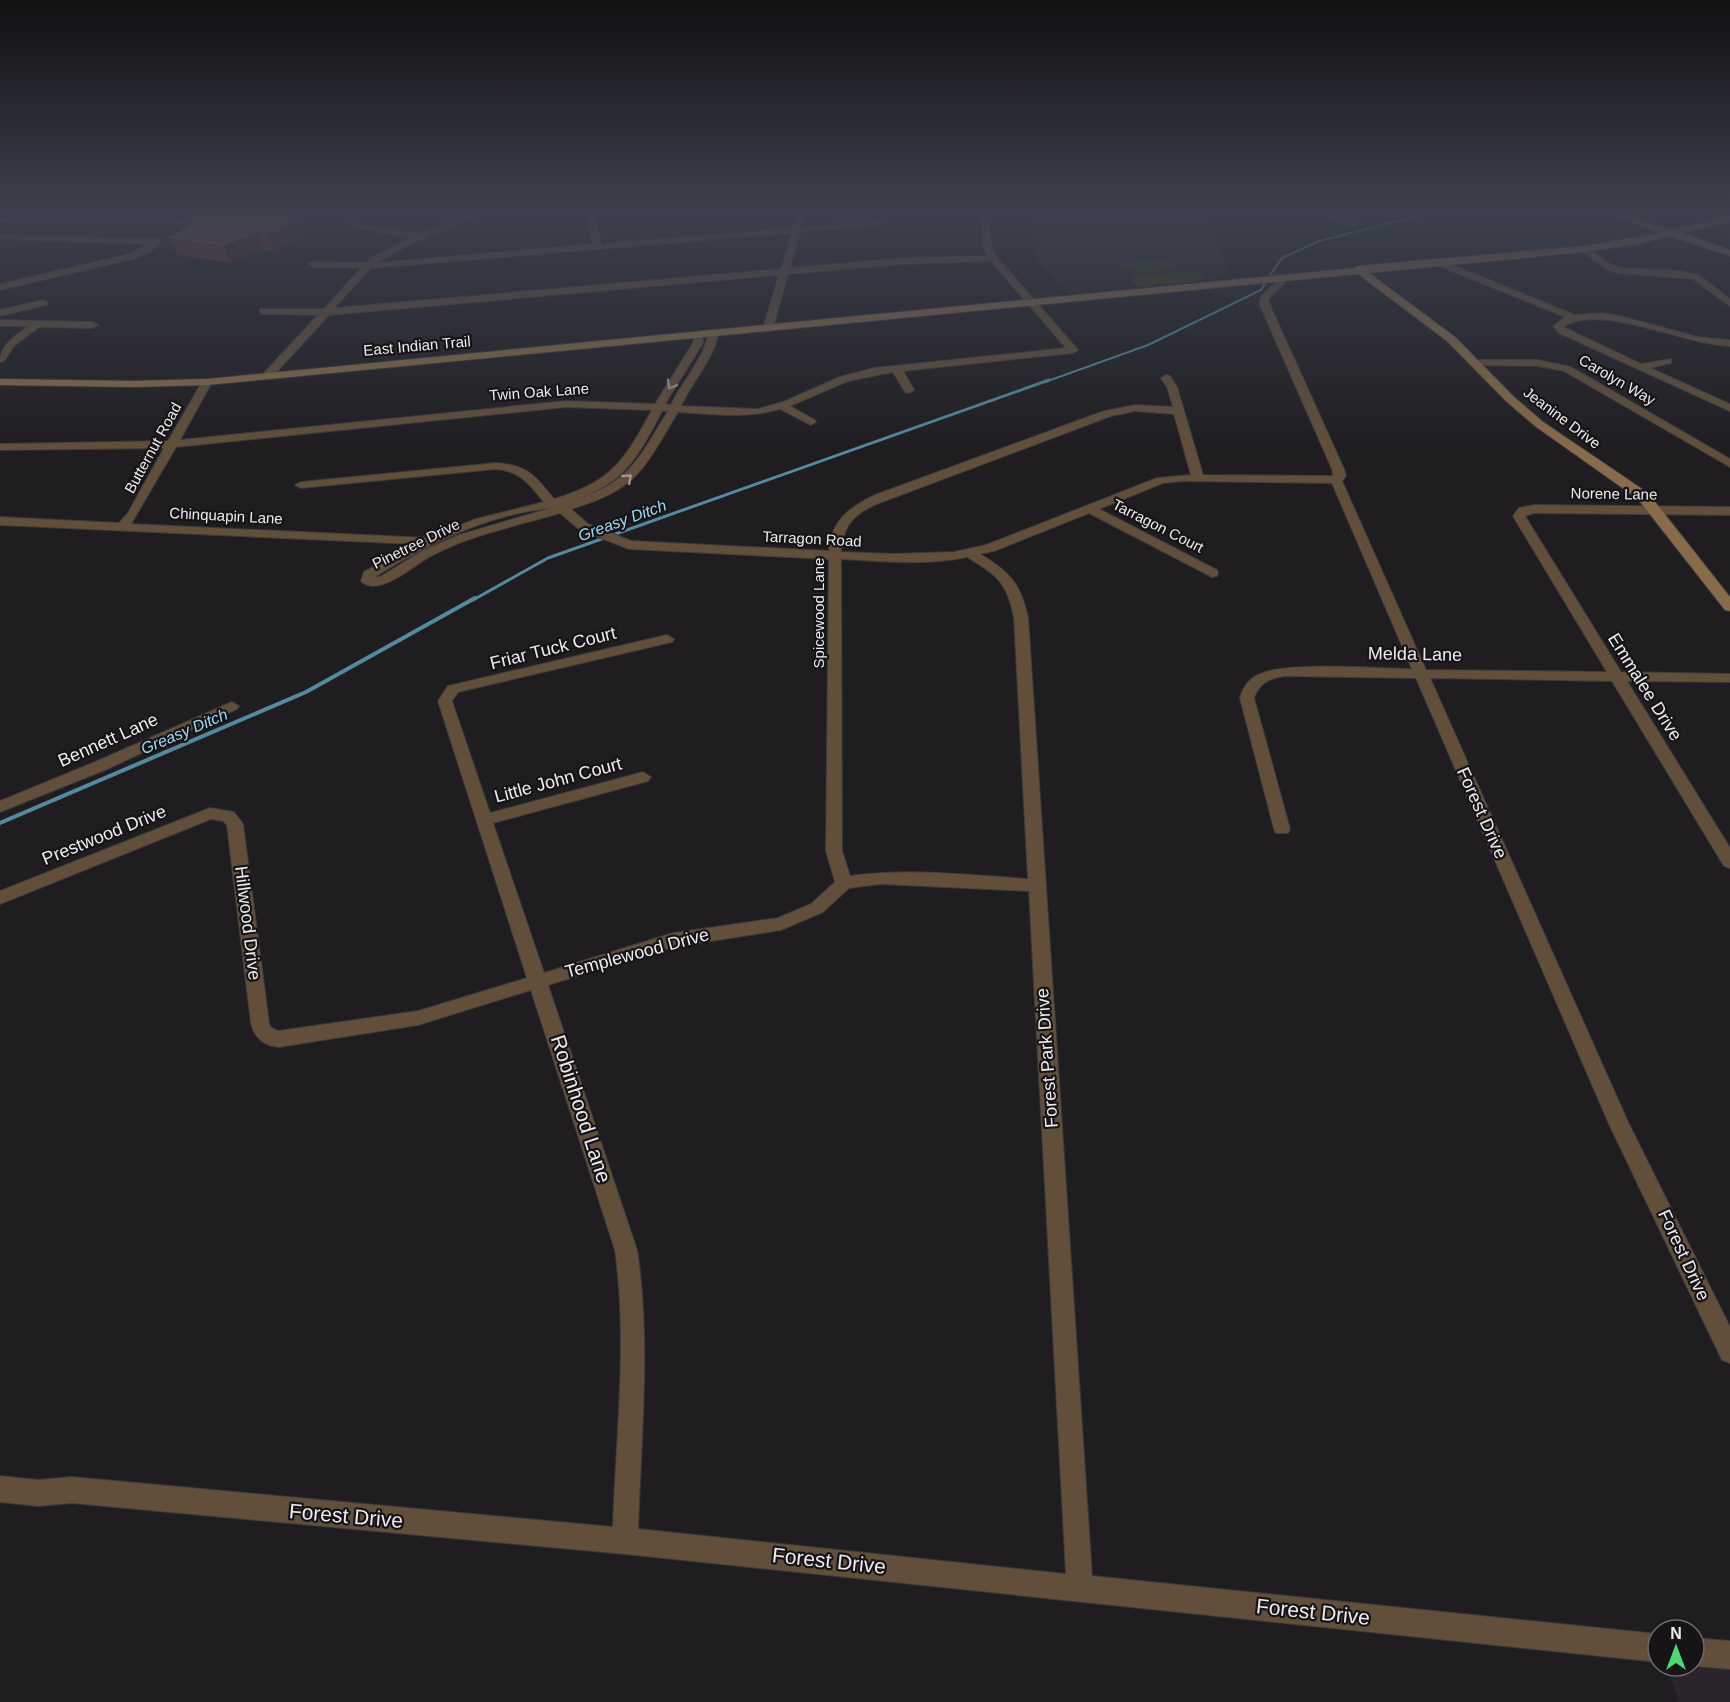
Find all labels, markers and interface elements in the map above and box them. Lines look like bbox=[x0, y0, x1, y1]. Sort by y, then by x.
street label: East Indian Trail bbox=[363, 332, 471, 359]
street label: Carolyn Way bbox=[1576, 351, 1659, 408]
one-way arrow bbox=[667, 379, 679, 389]
street label: Twin Oak Lane bbox=[488, 380, 589, 403]
street label: Jeanine Drive bbox=[1521, 383, 1604, 452]
street label: Butternut Road bbox=[121, 400, 184, 496]
one-way arrow bbox=[622, 474, 633, 485]
street label: Norene Lane bbox=[1570, 484, 1658, 503]
street label: Tarragon Court bbox=[1110, 495, 1207, 556]
water label: Greasy Ditch bbox=[576, 497, 669, 544]
street label: Chinquapin Lane bbox=[169, 504, 283, 527]
street label: Pinetree Drive bbox=[369, 515, 462, 572]
street label: Tarragon Road bbox=[762, 527, 862, 550]
street label: Spicewood Lane bbox=[810, 558, 827, 668]
street label: Friar Tuck Court bbox=[488, 623, 618, 673]
street label: Emmalee Drive bbox=[1604, 630, 1686, 744]
street label: Melda Lane bbox=[1368, 643, 1462, 665]
water label: Greasy Ditch bbox=[138, 706, 230, 757]
street label: Bennett Lane bbox=[55, 709, 161, 771]
street label: Little John Court bbox=[492, 753, 624, 807]
street label: Forest Drive bbox=[1453, 764, 1511, 862]
street label: Prestwood Drive bbox=[39, 801, 169, 869]
street label: Hillwood Drive bbox=[231, 865, 265, 981]
street label: Templewood Drive bbox=[563, 924, 711, 982]
street label: Forest Park Drive bbox=[1032, 987, 1062, 1129]
street label: Robinhood Lane bbox=[547, 1032, 616, 1186]
street label: Forest Drive bbox=[1654, 1206, 1714, 1304]
street label: Forest Drive bbox=[288, 1499, 404, 1532]
street label: Forest Drive bbox=[771, 1543, 887, 1578]
street label: Forest Drive bbox=[1255, 1594, 1371, 1629]
north arrow bbox=[1646, 1618, 1706, 1678]
text: N bbox=[1670, 1625, 1682, 1642]

